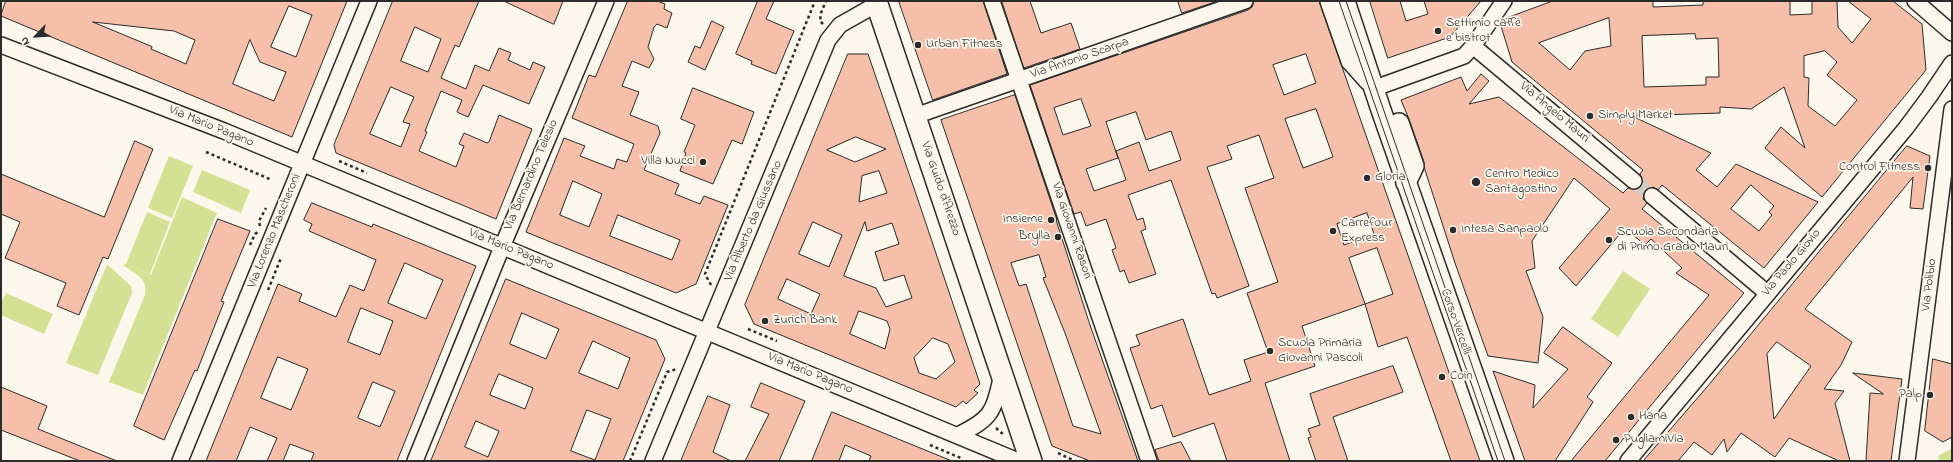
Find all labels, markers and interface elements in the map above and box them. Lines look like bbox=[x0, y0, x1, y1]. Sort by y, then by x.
north arrow bbox=[16, 16, 56, 56]
place label: Settimio caffè e bistrot bbox=[1446, 16, 1521, 47]
marker: Settimio caffè e bistrot bbox=[1433, 26, 1443, 36]
text: N bbox=[16, 34, 34, 48]
street label: Via Antonio Scarpa bbox=[1029, 35, 1131, 83]
place label: Urban Fitness bbox=[926, 37, 1002, 53]
marker: Urban Fitness bbox=[913, 40, 923, 50]
street label: Via Angelo Mauri bbox=[1516, 79, 1592, 147]
street label: Via Mario Pagano bbox=[166, 103, 256, 151]
place label: Simply Market bbox=[1598, 108, 1673, 124]
marker: Simply Market bbox=[1585, 111, 1595, 121]
street label: Via Bernardino Telesio bbox=[502, 117, 562, 233]
street label: Via Guido d'Arezzo bbox=[917, 140, 963, 238]
place label: Villa Nucci bbox=[641, 154, 695, 170]
marker: Villa Nucci bbox=[698, 157, 708, 167]
street label: Via Alberto da Giussano bbox=[722, 158, 786, 284]
place label: Control Fitness bbox=[1839, 160, 1920, 176]
marker: Control Fitness bbox=[1923, 163, 1933, 173]
place label: Centro Medico Santagostino bbox=[1485, 167, 1559, 198]
place label: Gloria bbox=[1375, 170, 1405, 186]
street label: Via Lorenzo Mascheroni bbox=[245, 172, 305, 290]
marker: Gloria bbox=[1362, 173, 1372, 183]
marker: Centro Medico Santagostino bbox=[1470, 176, 1482, 188]
street label: Via Giovanni Rasori bbox=[1047, 181, 1095, 281]
place label: Insieme bbox=[1003, 212, 1043, 228]
marker: Insieme bbox=[1046, 215, 1056, 225]
place label: Carrefour Express bbox=[1341, 216, 1392, 247]
place label: Intesa Sanpaolo bbox=[1461, 222, 1549, 238]
marker: Intesa Sanpaolo bbox=[1448, 225, 1458, 235]
place label: Scuola Secondaria di Primo Grado Mauri bbox=[1617, 225, 1728, 256]
street label: Via Mario Pagano bbox=[466, 226, 556, 274]
marker: Carrefour Express bbox=[1328, 226, 1338, 236]
street label: Via Paolo Giovio bbox=[1759, 226, 1825, 300]
place label: Brylla bbox=[1019, 229, 1050, 245]
marker: Brylla bbox=[1053, 232, 1063, 242]
marker: Scuola Secondaria di Primo Grado Mauri bbox=[1604, 235, 1614, 245]
street label: Via Polibio bbox=[1919, 258, 1941, 312]
street label: Corso Vercelli bbox=[1436, 287, 1474, 357]
place label: Zurich Bank bbox=[773, 313, 837, 329]
marker: Zurich Bank bbox=[760, 316, 770, 326]
place label: Scuola Primaria Giovanni Pascoli bbox=[1278, 336, 1363, 367]
marker: Scuola Primaria Giovanni Pascoli bbox=[1265, 346, 1275, 356]
street label: Via Mario Pagano bbox=[765, 350, 855, 398]
place label: Coin bbox=[1450, 369, 1473, 385]
marker: Coin bbox=[1437, 372, 1447, 382]
place label: Palp bbox=[1899, 387, 1922, 403]
marker: Palp bbox=[1925, 390, 1935, 400]
place label: Hana bbox=[1639, 409, 1667, 425]
marker: Hana bbox=[1626, 412, 1636, 422]
place label: PugliamiVia bbox=[1624, 432, 1684, 448]
marker: PugliamiVia bbox=[1611, 435, 1621, 445]

